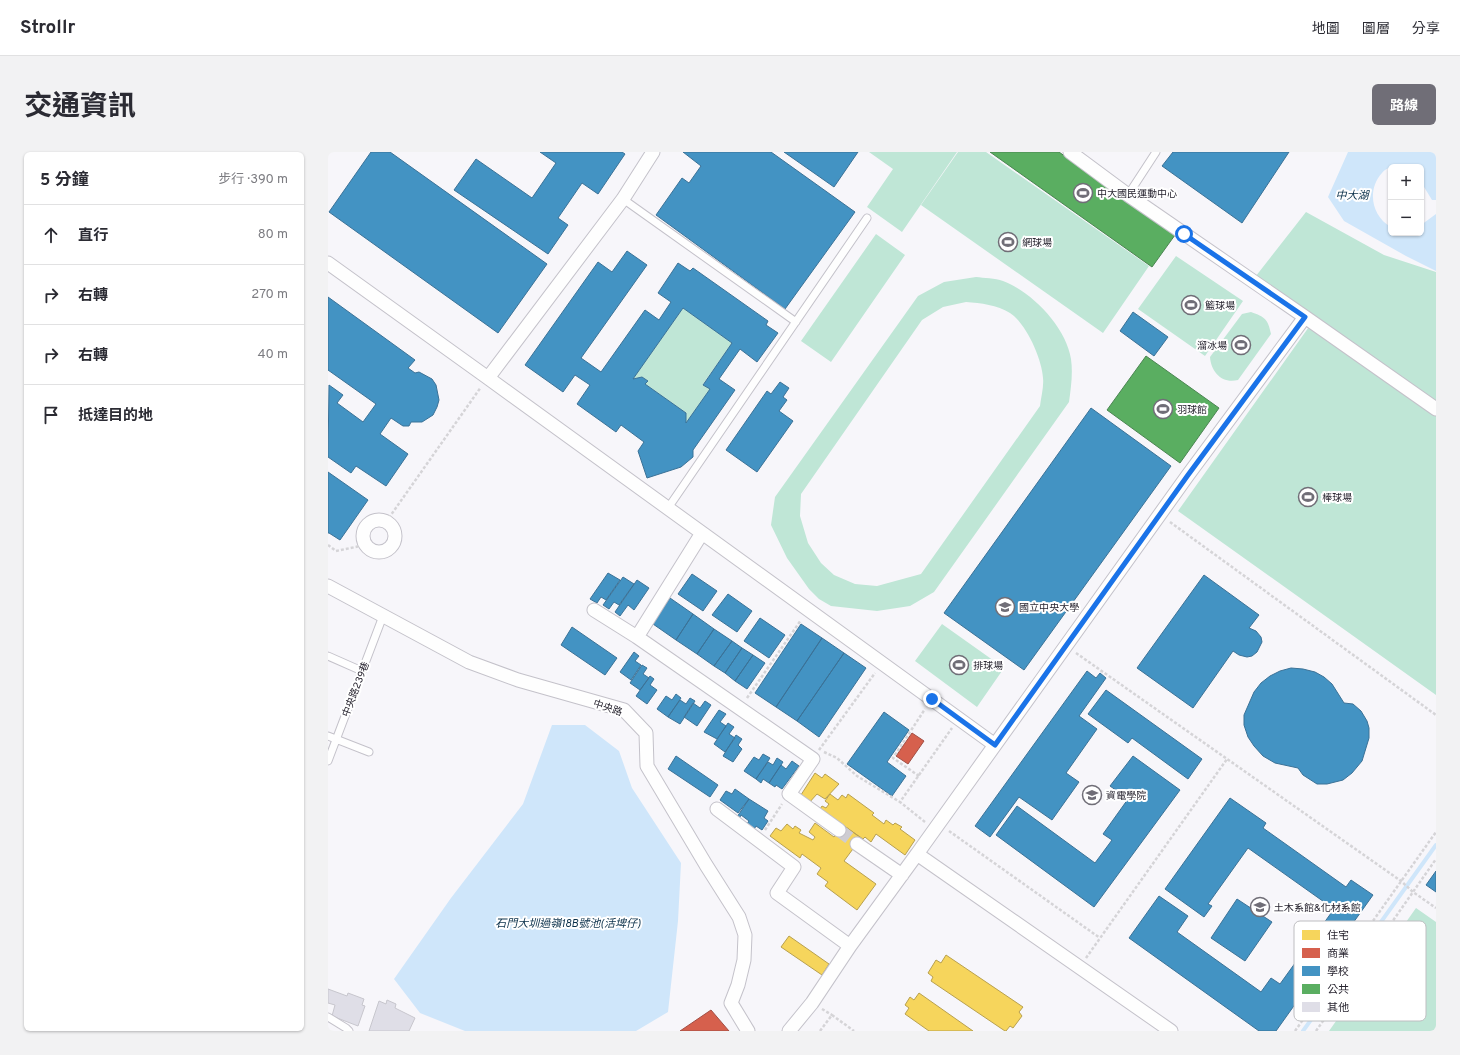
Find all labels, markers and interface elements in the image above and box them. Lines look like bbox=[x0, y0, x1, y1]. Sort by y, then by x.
text: Strollr bbox=[20, 16, 75, 40]
text: 地圖 bbox=[1312, 21, 1340, 38]
text: 圖層 bbox=[1362, 21, 1390, 38]
text: 分享 bbox=[1412, 21, 1440, 38]
button: 路線 bbox=[1372, 84, 1436, 125]
text: 交通資訊 bbox=[24, 90, 136, 126]
map controls bbox=[1388, 164, 1424, 236]
button: + bbox=[1388, 164, 1424, 200]
text: 5 分鐘 bbox=[40, 170, 89, 192]
text: 步行 · 390 m bbox=[218, 172, 288, 188]
sports icon: 中大國民運動中心 bbox=[1072, 182, 1094, 204]
place label: 中大國民運動中心 bbox=[1097, 188, 1177, 201]
water label: 中大湖 bbox=[1336, 189, 1370, 203]
button: − bbox=[1388, 200, 1424, 236]
icon: ahead bbox=[40, 224, 62, 246]
route start bbox=[1175, 225, 1193, 243]
text: 直行 bbox=[78, 227, 108, 246]
text: 80 m bbox=[258, 227, 288, 243]
sports icon: 網球場 bbox=[997, 231, 1019, 253]
place label: 網球場 bbox=[1022, 237, 1052, 250]
icon: right bbox=[40, 284, 62, 306]
text: 右轉 bbox=[78, 287, 108, 306]
text: 270 m bbox=[251, 287, 288, 303]
sports icon: 籃球場 bbox=[1180, 294, 1202, 316]
place label: 籃球場 bbox=[1205, 300, 1235, 313]
sports icon: 溜冰場 bbox=[1230, 334, 1252, 356]
place label: 溜冰場 bbox=[1197, 340, 1227, 353]
icon: right bbox=[40, 344, 62, 366]
text: 右轉 bbox=[78, 347, 108, 366]
text: 40 m bbox=[258, 347, 288, 363]
sports icon: 羽球館 bbox=[1152, 398, 1174, 420]
icon: arrive bbox=[40, 404, 62, 426]
place label: 羽球館 bbox=[1177, 404, 1207, 417]
text: 抵達目的地 bbox=[78, 407, 153, 426]
sports icon: 棒球場 bbox=[1297, 486, 1319, 508]
place label: 棒球場 bbox=[1322, 492, 1352, 505]
school or university icon: 國立中央大學 bbox=[994, 596, 1016, 618]
place label: 國立中央大學 bbox=[1019, 602, 1079, 615]
sports icon: 排球場 bbox=[948, 654, 970, 676]
street label: 中央路239巷 bbox=[340, 660, 373, 719]
place label: 排球場 bbox=[973, 660, 1003, 673]
route end bbox=[923, 690, 941, 708]
street label: 中央路 bbox=[591, 697, 624, 719]
school or university icon: 資電學院 bbox=[1081, 784, 1103, 806]
place label: 資電學院 bbox=[1106, 790, 1146, 803]
school or university icon: 土木系館&化材系館 bbox=[1249, 896, 1271, 918]
place label: 土木系館&化材系館 bbox=[1274, 902, 1361, 915]
water label: 石門大圳過嶺18B號池(活埤仔) bbox=[495, 917, 641, 931]
legend bbox=[1294, 921, 1426, 1021]
text: 住宅 bbox=[1327, 929, 1349, 943]
text: 商業 bbox=[1327, 947, 1349, 961]
text: 學校 bbox=[1327, 965, 1349, 979]
text: 公共 bbox=[1327, 983, 1349, 997]
text: 其他 bbox=[1327, 1001, 1349, 1015]

